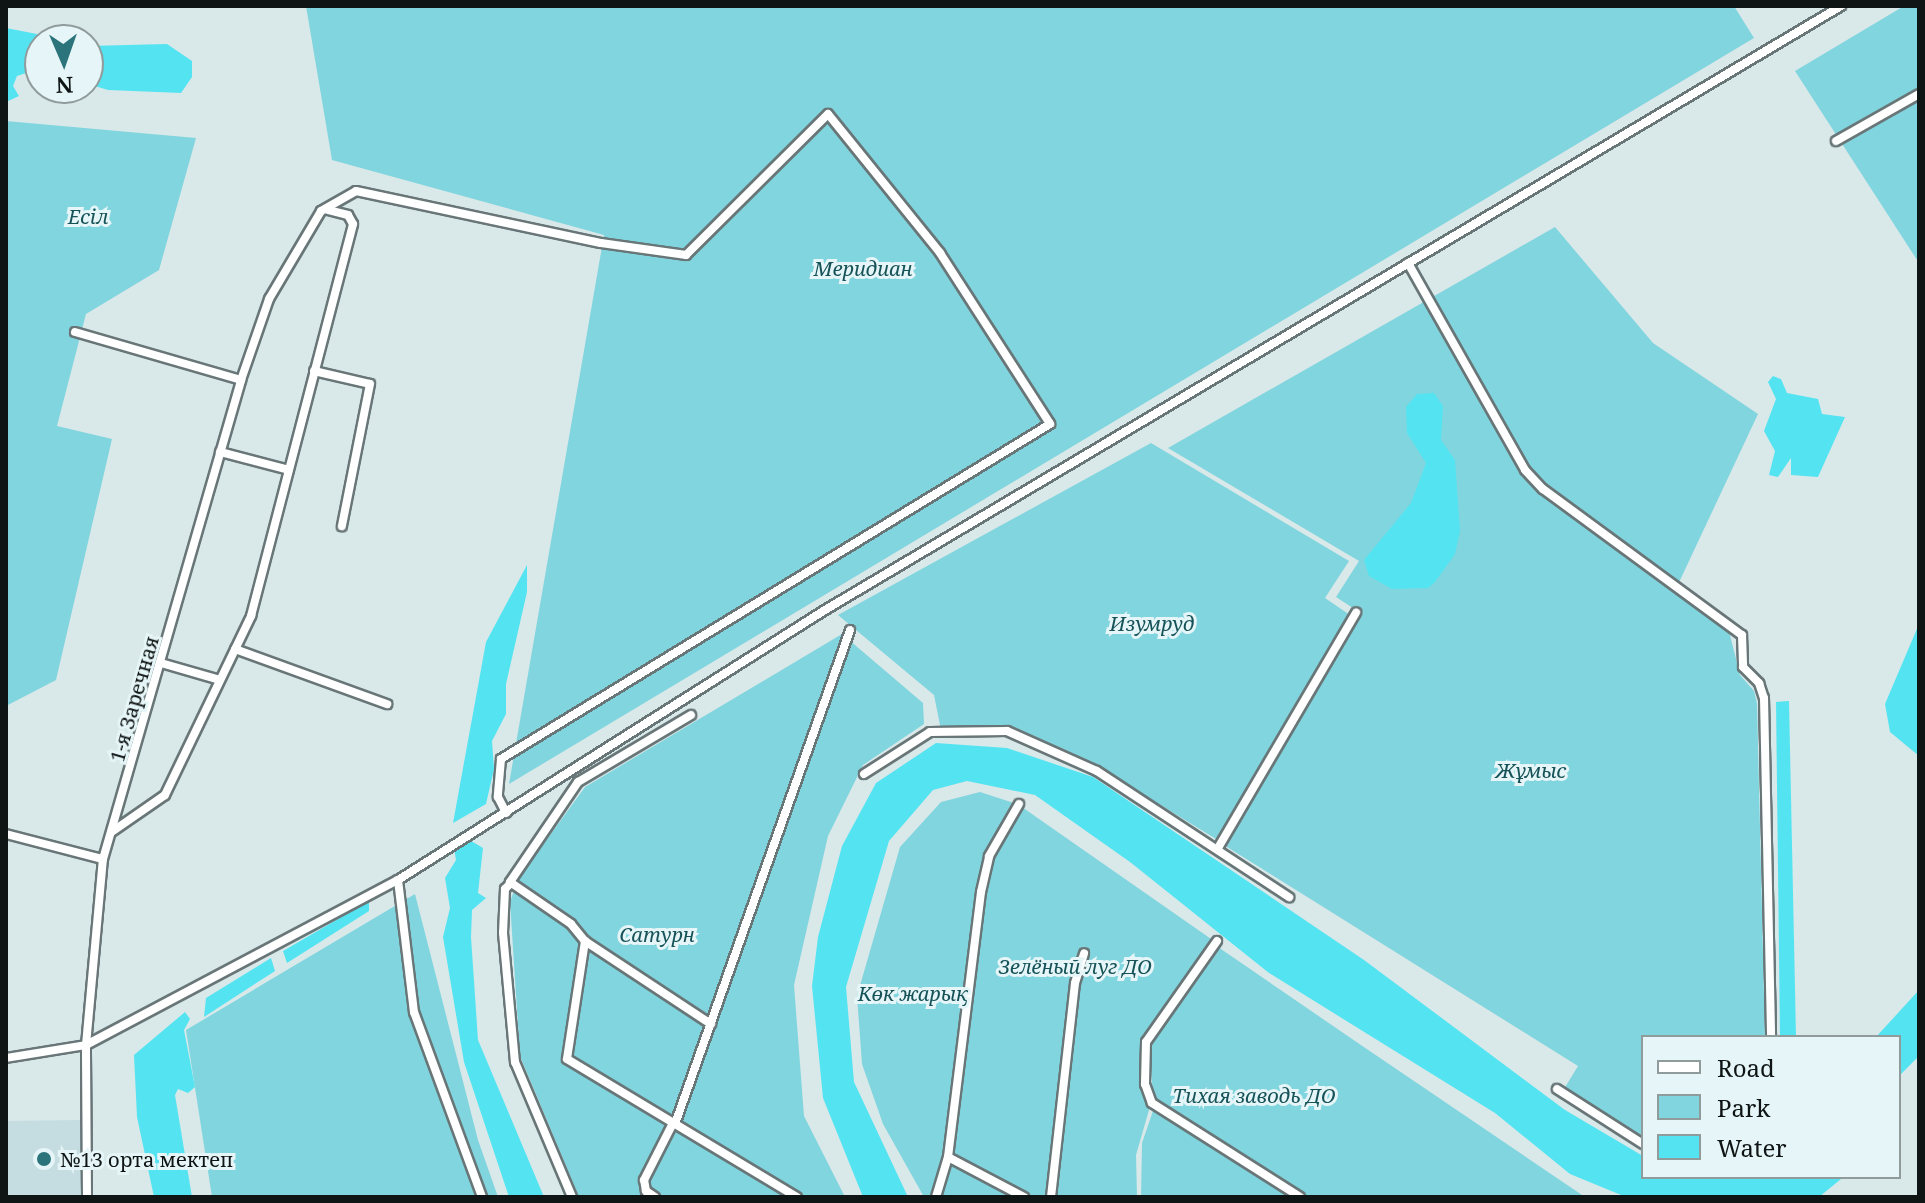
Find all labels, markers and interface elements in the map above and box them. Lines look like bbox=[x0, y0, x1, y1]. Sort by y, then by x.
north arrow bbox=[24, 24, 104, 104]
text: N bbox=[56, 71, 74, 101]
park label: Есіл bbox=[68, 204, 108, 228]
park label: Меридиан bbox=[814, 256, 912, 280]
park label: Изумруд bbox=[1110, 611, 1194, 635]
street label: 1-я Заречная bbox=[105, 633, 163, 765]
park label: Жұмыс bbox=[1496, 758, 1566, 782]
park label: Сатурн bbox=[619, 922, 695, 946]
park label: Зелёный луг ДО bbox=[998, 954, 1152, 978]
park label: Көк жарық bbox=[858, 981, 968, 1005]
legend bbox=[1641, 1035, 1901, 1179]
text: Road bbox=[1717, 1051, 1775, 1084]
park label: Тихая заводь ДО bbox=[1173, 1083, 1335, 1107]
text: Park bbox=[1717, 1091, 1770, 1124]
text: Water bbox=[1717, 1131, 1787, 1164]
place label: №13 орта мектеп bbox=[60, 1147, 233, 1171]
marker: №13 орта мектеп bbox=[35, 1150, 53, 1168]

